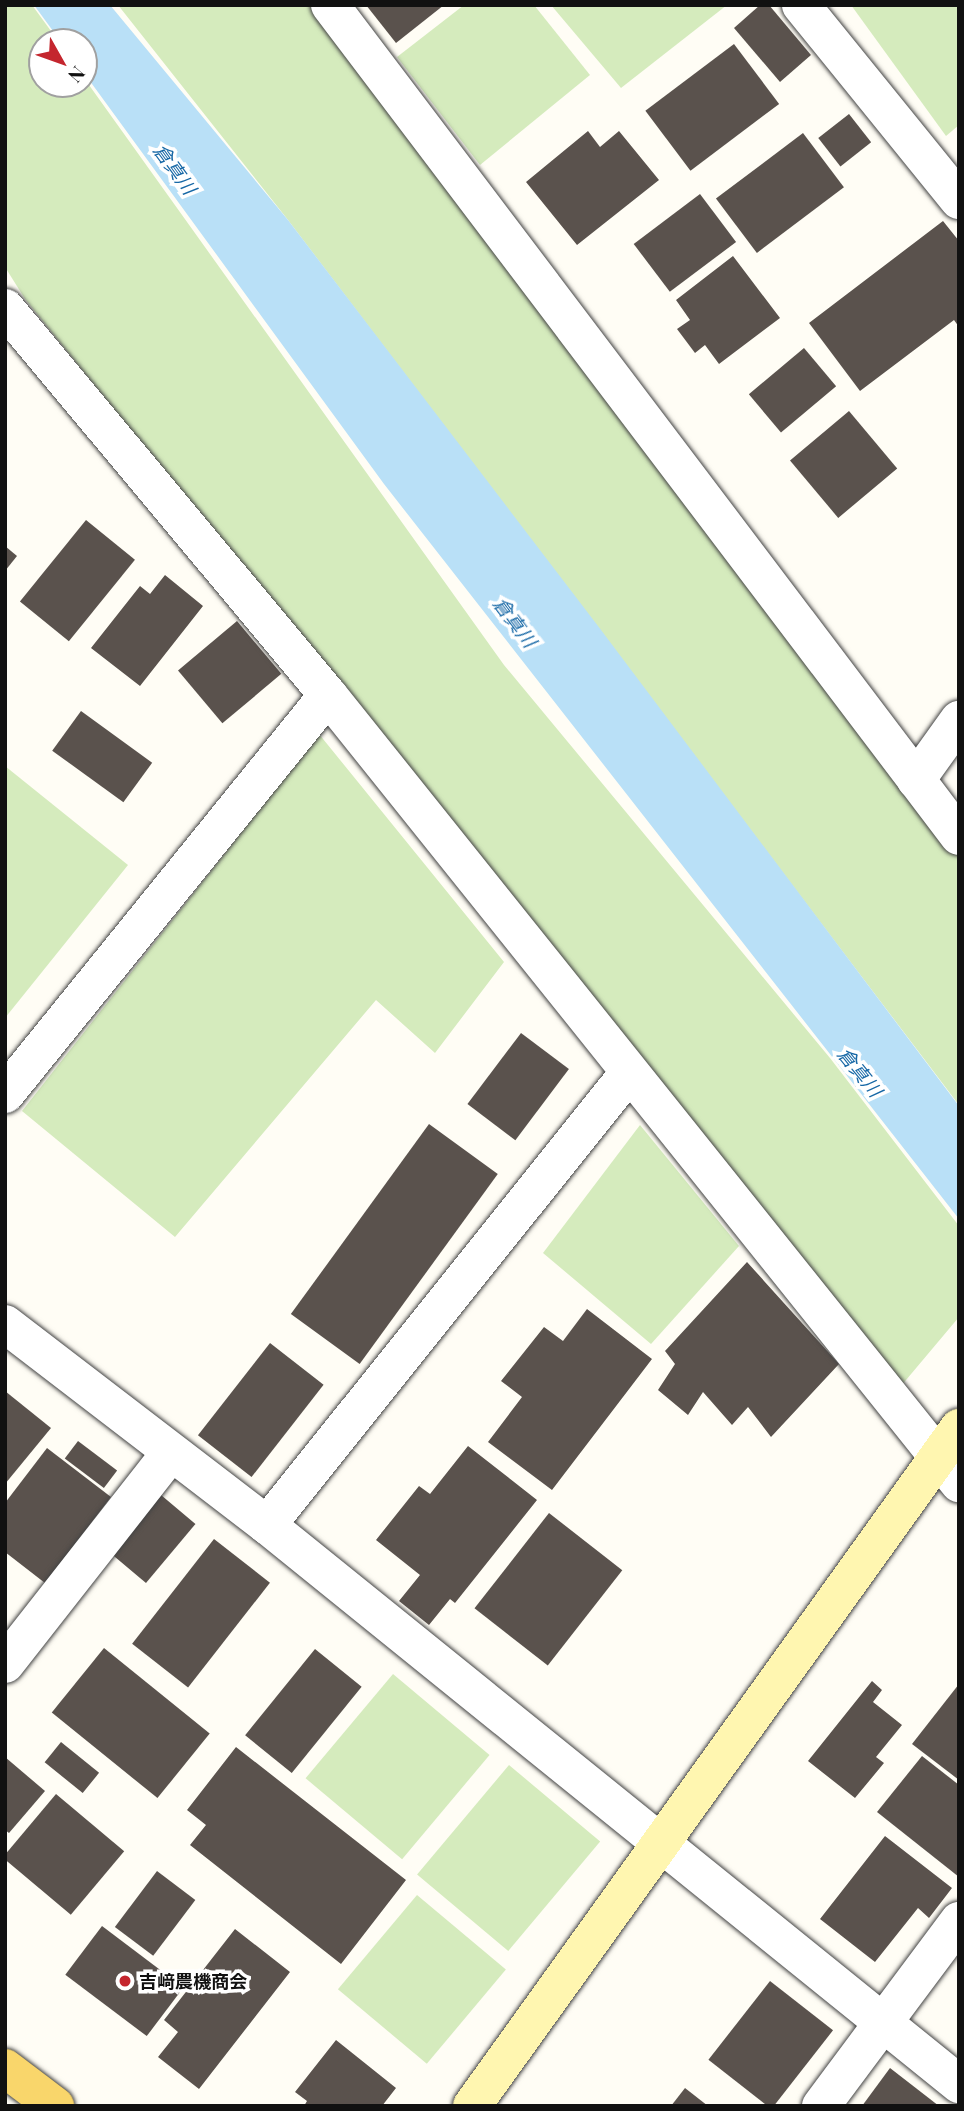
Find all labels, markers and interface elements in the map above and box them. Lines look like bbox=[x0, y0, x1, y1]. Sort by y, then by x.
north arrow bbox=[28, 28, 98, 98]
text: N bbox=[63, 62, 92, 89]
water label: 倉真川 bbox=[149, 139, 201, 199]
water label: 倉真川 bbox=[489, 592, 541, 652]
water label: 倉真川 bbox=[833, 1043, 887, 1101]
place label: 吉﨑農機商会 bbox=[139, 1970, 247, 1992]
marker: 吉﨑農機商会 bbox=[117, 1973, 133, 1989]

